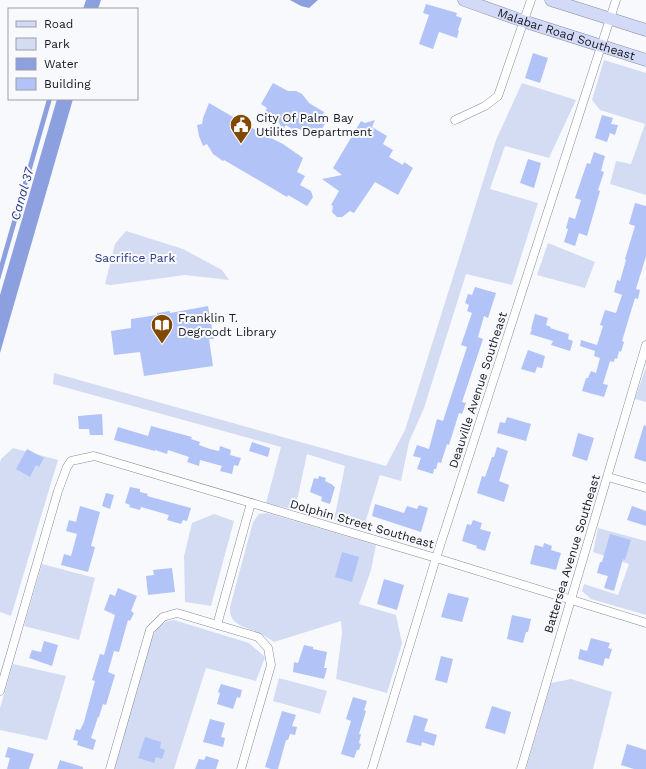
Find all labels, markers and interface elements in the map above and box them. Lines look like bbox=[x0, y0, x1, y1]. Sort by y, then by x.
street label: Malabar Road Southeast bbox=[496, 6, 637, 63]
legend bbox=[8, 8, 138, 100]
text: Road bbox=[44, 17, 73, 31]
text: Park bbox=[44, 37, 70, 51]
text: Water bbox=[44, 57, 79, 71]
text: Building bbox=[44, 77, 91, 91]
place label: City Of Palm Bay Utilites Department bbox=[256, 111, 372, 139]
public building icon: City Of Palm Bay Utilites Department bbox=[228, 112, 254, 145]
water label: Canal 37 bbox=[7, 165, 37, 222]
park label: Sacrifice Park bbox=[95, 251, 176, 265]
street label: Deauville Avenue Southeast bbox=[446, 310, 510, 470]
place label: Franklin T. Degroodt Library bbox=[178, 311, 277, 339]
library icon: Franklin T. Degroodt Library bbox=[149, 312, 175, 345]
street label: Battersea Avenue Southeast bbox=[541, 473, 603, 635]
street label: Dolphin Street Southeast bbox=[288, 497, 436, 551]

